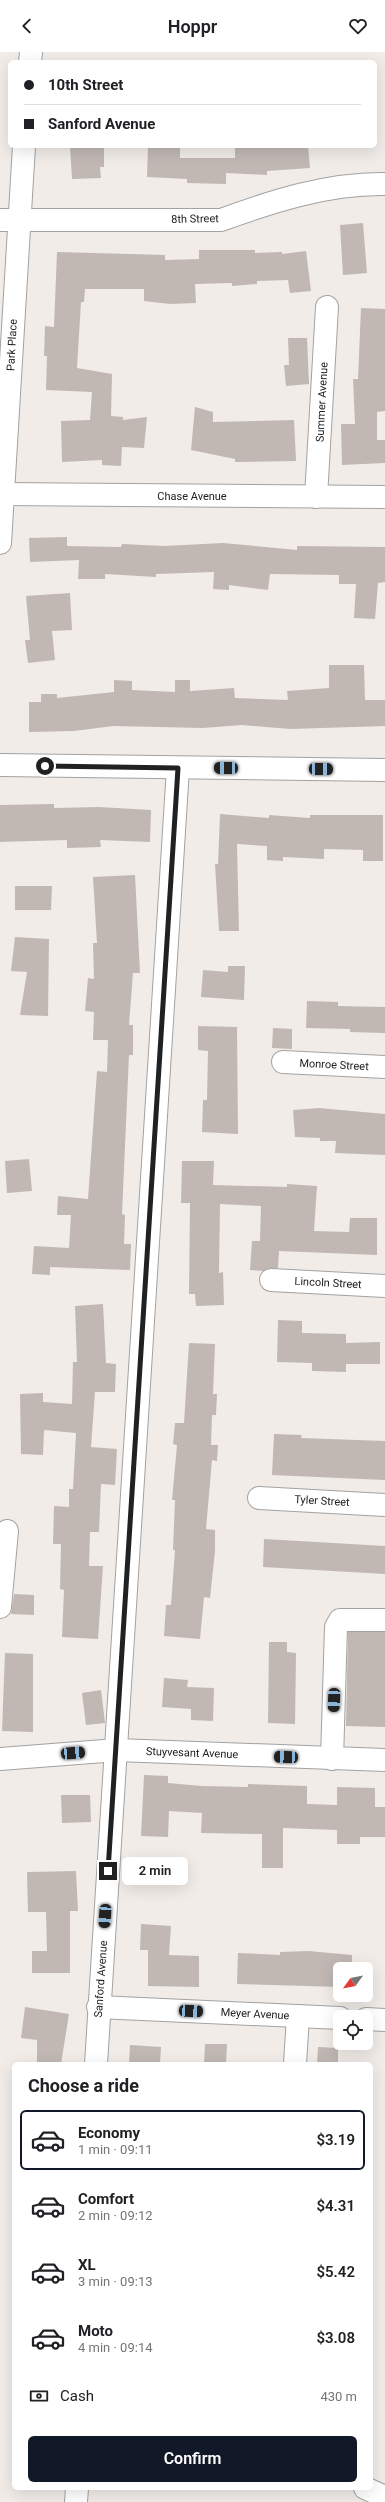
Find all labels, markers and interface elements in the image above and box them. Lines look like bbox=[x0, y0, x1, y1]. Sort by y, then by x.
icon: back bbox=[16, 15, 38, 37]
icon: heart bbox=[347, 15, 369, 37]
text: Hoppr bbox=[168, 16, 217, 37]
text: 10th Street bbox=[48, 76, 123, 94]
text: Sanford Avenue bbox=[48, 115, 155, 133]
street label: 8th Street bbox=[171, 212, 219, 226]
street label: Park Place bbox=[4, 318, 20, 371]
street label: Summer Avenue bbox=[313, 361, 331, 442]
street label: Chase Avenue bbox=[157, 490, 227, 503]
route start bbox=[36, 757, 54, 775]
car bbox=[214, 762, 238, 774]
car bbox=[309, 763, 333, 775]
street label: Monroe Street bbox=[299, 1057, 369, 1073]
street label: Lincoln Street bbox=[294, 1275, 362, 1291]
street label: Tyler Street bbox=[294, 1493, 350, 1509]
car bbox=[328, 1688, 340, 1712]
street label: Stuyvesant Avenue bbox=[146, 1745, 239, 1761]
car bbox=[61, 1746, 85, 1760]
car bbox=[274, 1751, 298, 1763]
callout: 2 min bbox=[122, 1857, 188, 1885]
route end bbox=[99, 1862, 117, 1880]
text: 2 min bbox=[139, 1863, 171, 1878]
car bbox=[98, 1904, 112, 1928]
street label: Sanford Avenue bbox=[92, 1940, 110, 2018]
north arrow bbox=[333, 1962, 373, 2002]
map controls bbox=[333, 1962, 373, 2050]
car bbox=[179, 2004, 203, 2018]
street label: Meyer Avenue bbox=[220, 2006, 290, 2022]
button: locate bbox=[333, 2010, 373, 2050]
text: Choose a ride bbox=[28, 2075, 139, 2096]
icon: car bbox=[30, 2122, 66, 2158]
text: Economy bbox=[78, 2124, 140, 2142]
text: $3.19 bbox=[316, 2131, 355, 2149]
text: 1 min · 09:11 bbox=[78, 2142, 153, 2157]
icon: car bbox=[30, 2188, 66, 2224]
text: Comfort bbox=[78, 2190, 134, 2208]
text: $4.31 bbox=[316, 2197, 355, 2215]
text: 2 min · 09:12 bbox=[78, 2208, 153, 2223]
icon: car bbox=[30, 2254, 66, 2290]
text: XL bbox=[78, 2256, 96, 2274]
text: $5.42 bbox=[316, 2263, 355, 2281]
text: 3 min · 09:13 bbox=[78, 2274, 153, 2289]
icon: car bbox=[30, 2320, 66, 2356]
text: Moto bbox=[78, 2322, 113, 2340]
text: $3.08 bbox=[316, 2329, 355, 2347]
text: 4 min · 09:14 bbox=[78, 2340, 153, 2355]
icon: cash bbox=[28, 2385, 50, 2407]
text: Cash bbox=[60, 2387, 94, 2405]
text: 430 m bbox=[320, 2389, 357, 2404]
button: Confirm bbox=[28, 2436, 357, 2482]

